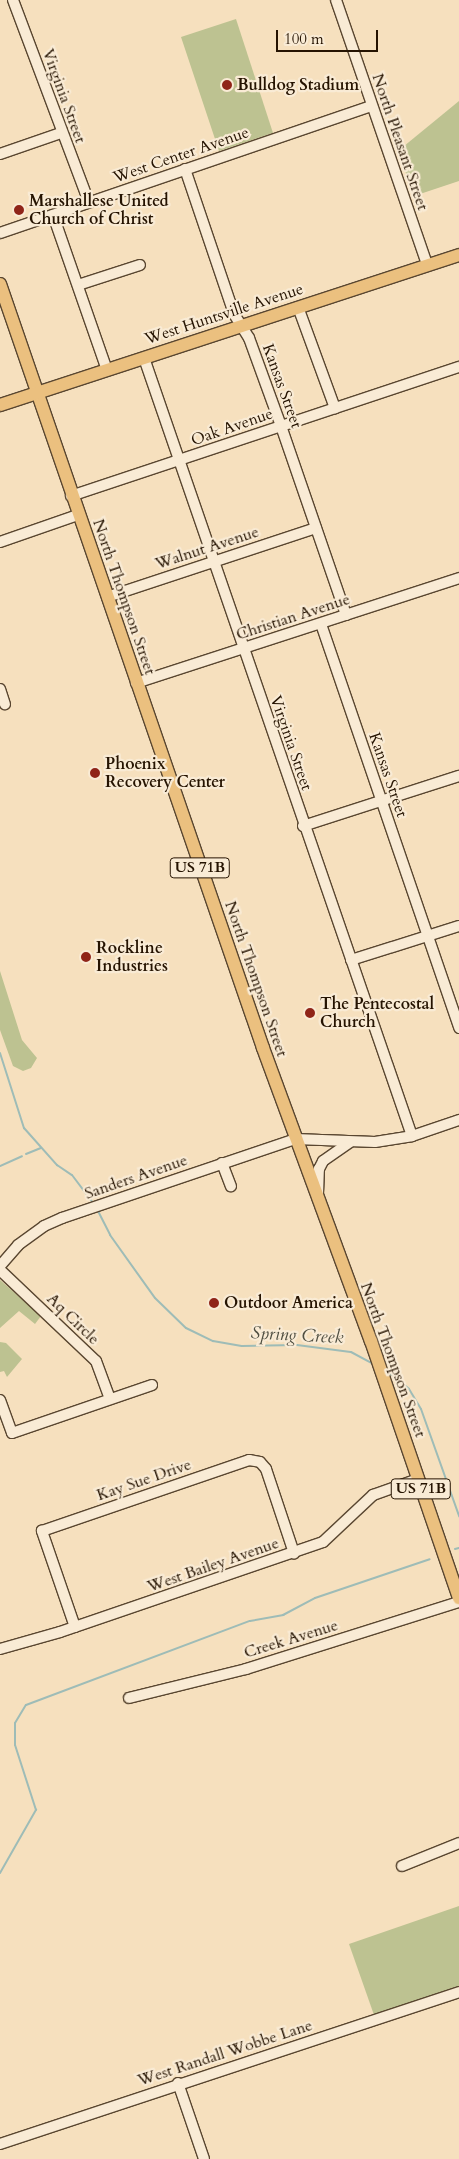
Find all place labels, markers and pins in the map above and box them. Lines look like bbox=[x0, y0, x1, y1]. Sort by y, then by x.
place label: Bulldog Stadium bbox=[237, 75, 359, 95]
marker: Bulldog Stadium bbox=[221, 79, 233, 91]
place label: Marshallese United Church of Christ bbox=[29, 191, 169, 229]
marker: Marshallese United Church of Christ bbox=[13, 204, 25, 216]
place label: Phoenix Recovery Center bbox=[105, 754, 225, 792]
marker: Phoenix Recovery Center bbox=[89, 767, 101, 779]
place label: Rockline Industries bbox=[96, 938, 168, 976]
marker: Rockline Industries bbox=[80, 951, 92, 963]
place label: The Pentecostal Church bbox=[320, 994, 434, 1032]
marker: The Pentecostal Church bbox=[304, 1007, 316, 1019]
place label: Outdoor America bbox=[224, 1293, 353, 1313]
marker: Outdoor America bbox=[208, 1297, 220, 1309]

